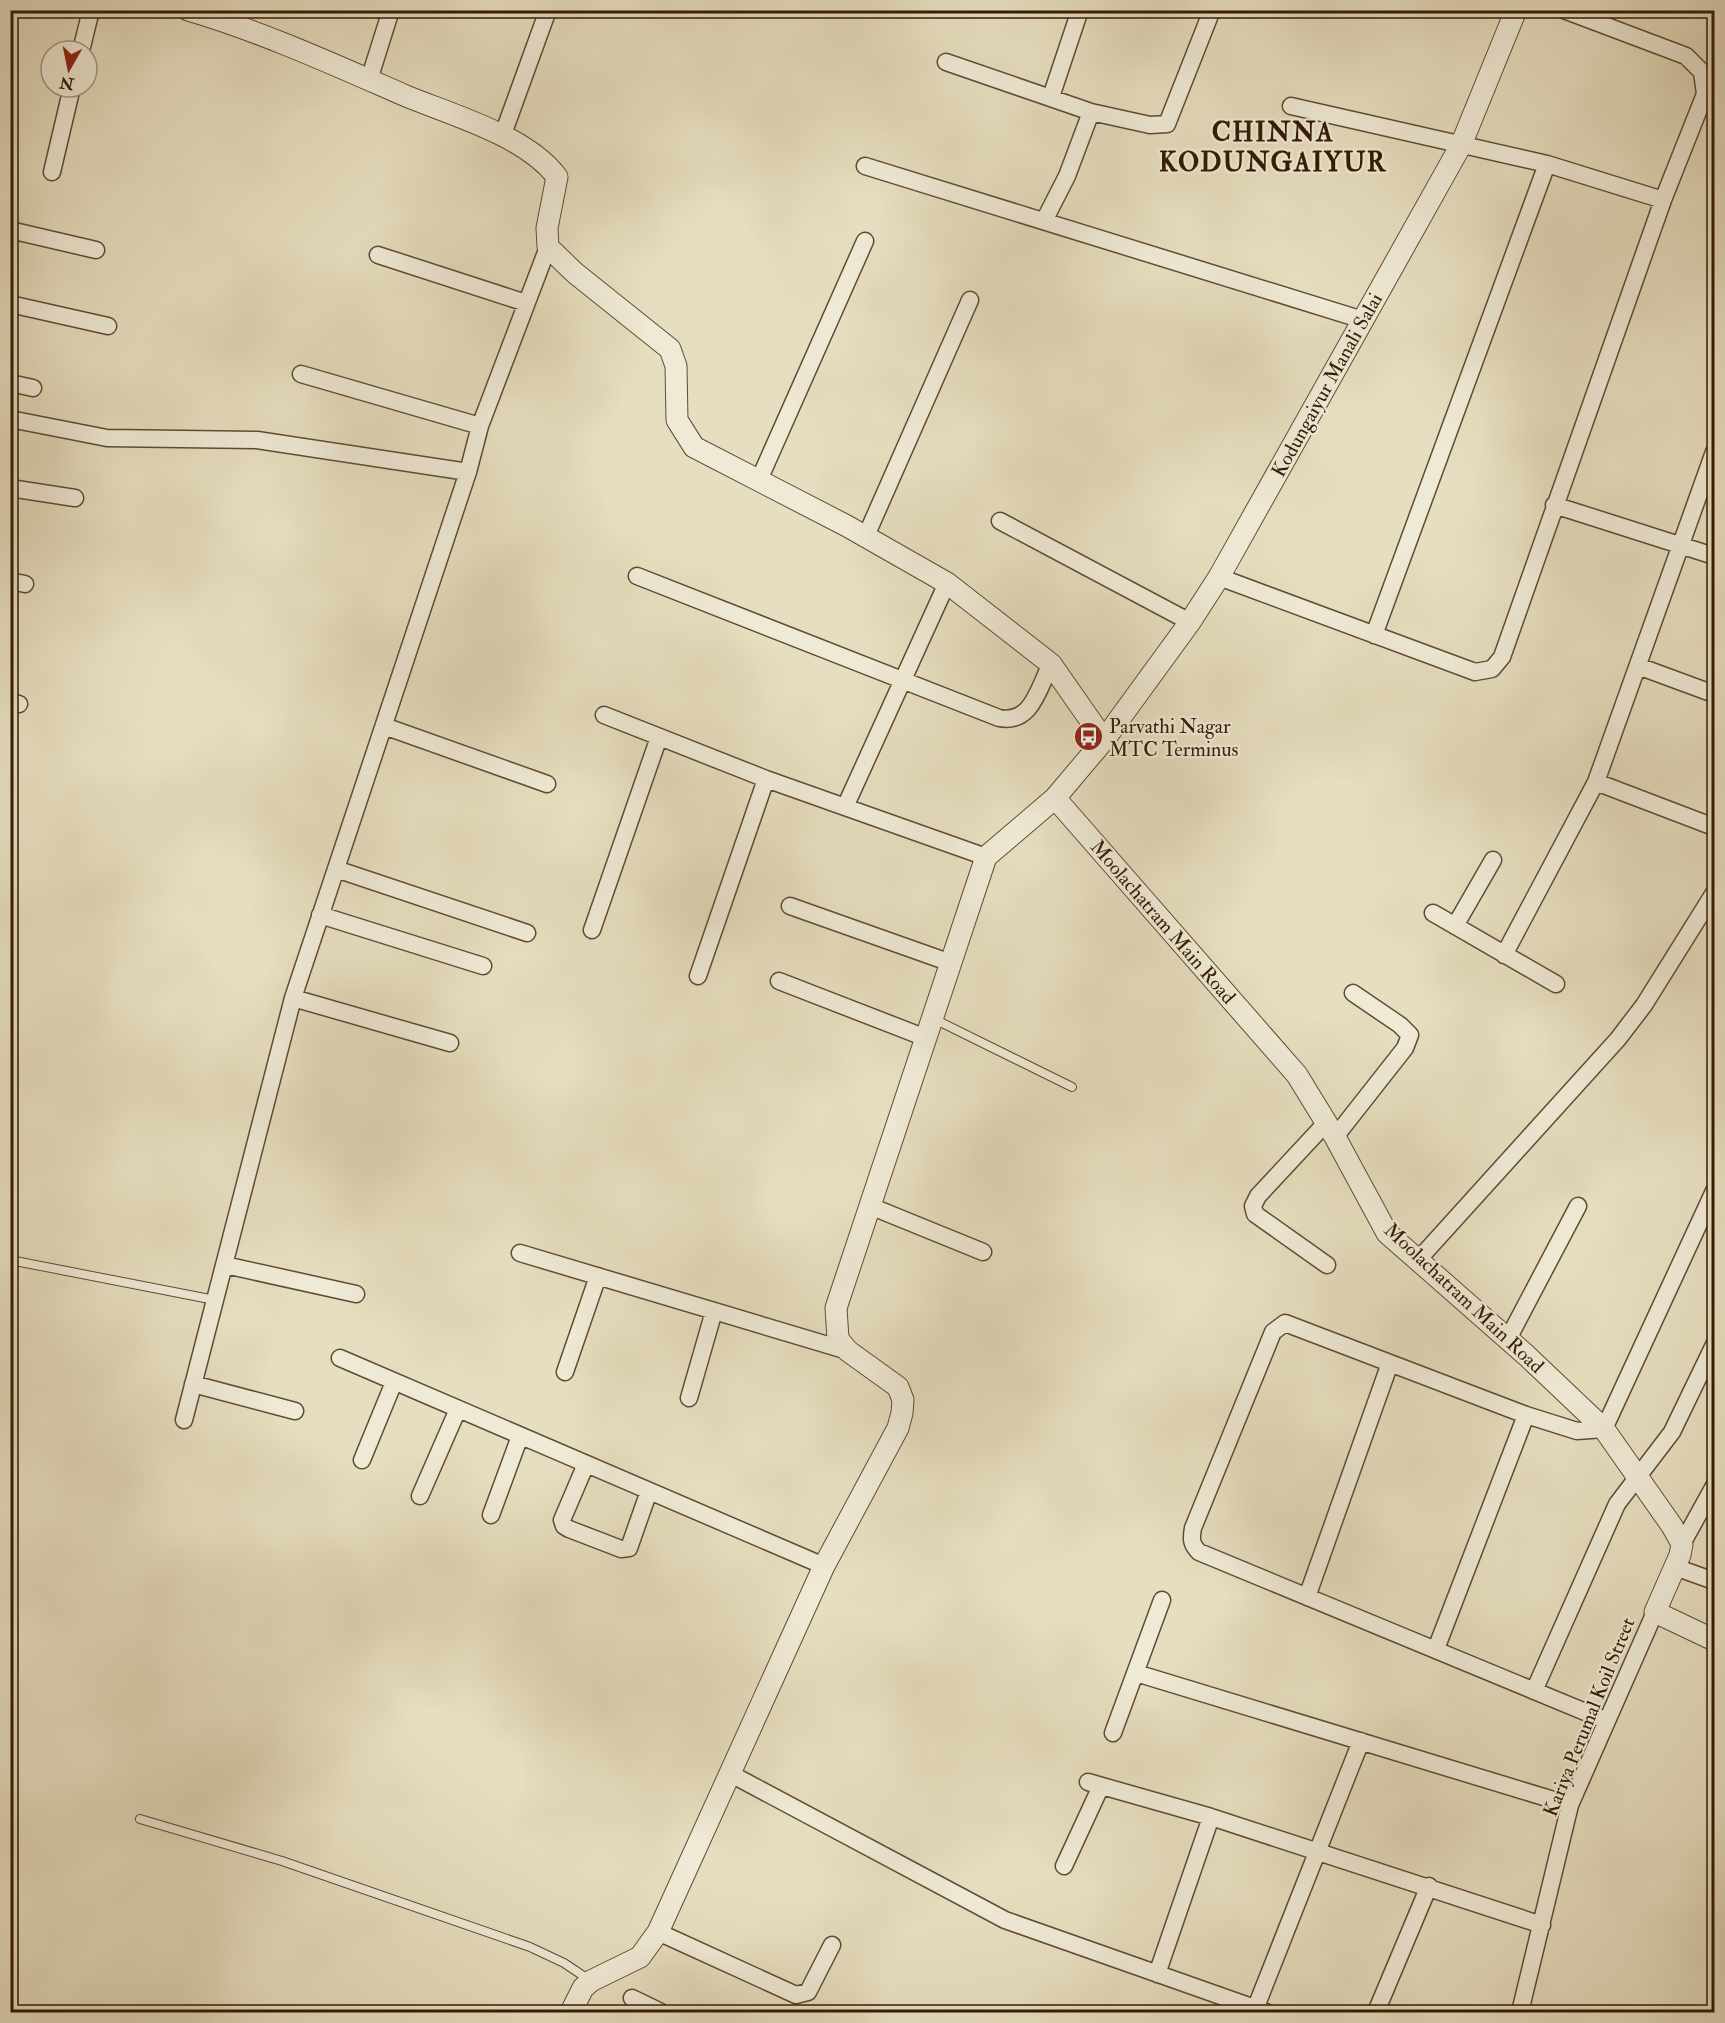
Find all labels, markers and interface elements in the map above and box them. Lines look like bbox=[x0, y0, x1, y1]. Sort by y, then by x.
north arrow bbox=[39, 39, 99, 99]
text: N bbox=[58, 72, 76, 94]
district label: CHINNA KODUNGAIYUR bbox=[1159, 117, 1387, 179]
street label: Kodungaiyur Manali Salai bbox=[1266, 289, 1388, 481]
place label: Parvathi Nagar MTC Terminus bbox=[1109, 714, 1239, 762]
bus stop icon: Parvathi Nagar MTC Terminus bbox=[1072, 721, 1104, 753]
street label: Moolachatram Main Road bbox=[1085, 835, 1241, 1009]
street label: Moolachatram Main Road bbox=[1379, 1218, 1549, 1379]
street label: Kariya Perumal Koil Street bbox=[1538, 1613, 1641, 1820]

